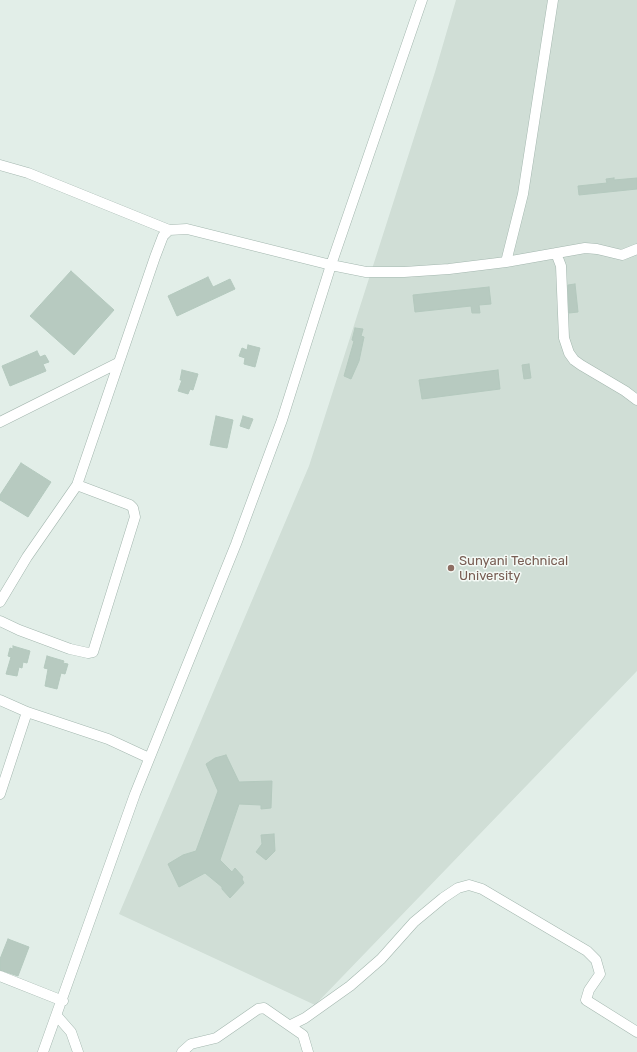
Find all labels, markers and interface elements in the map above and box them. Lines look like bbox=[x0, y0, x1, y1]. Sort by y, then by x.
place label: Sunyani Technical University bbox=[459, 553, 568, 584]
marker: Sunyani Technical University bbox=[446, 563, 456, 573]

